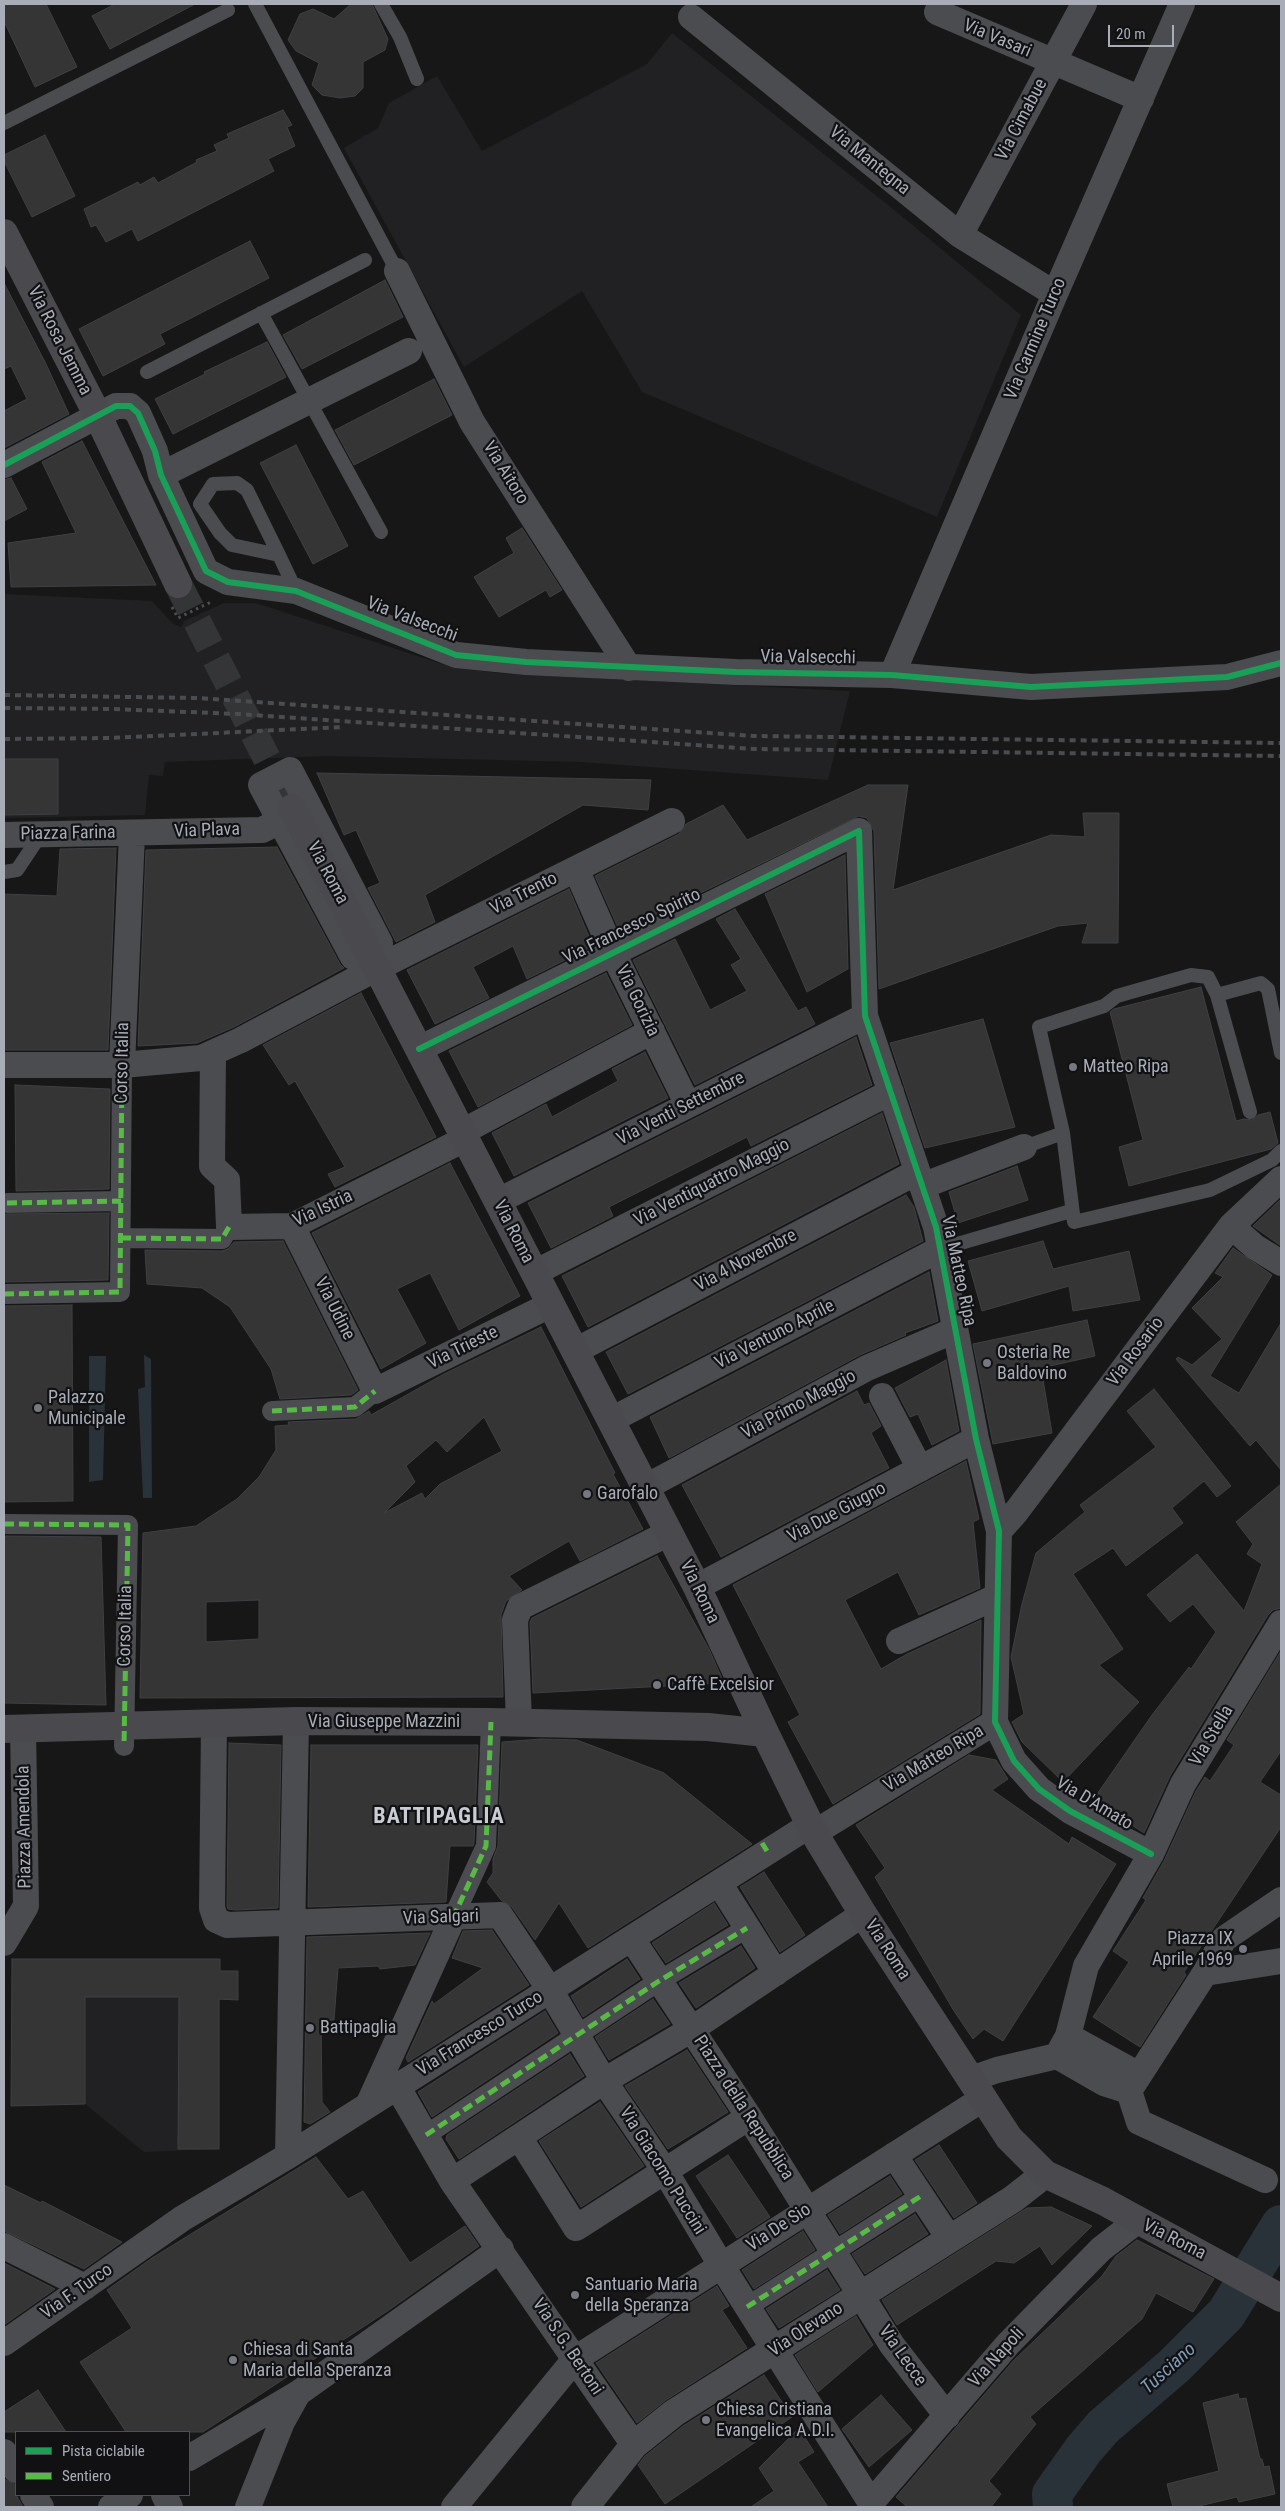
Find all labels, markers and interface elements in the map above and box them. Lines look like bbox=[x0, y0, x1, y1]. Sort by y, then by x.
street label: Via Vasari bbox=[960, 15, 1034, 63]
scale bar bbox=[1110, 15, 1176, 47]
text: 20 m bbox=[1116, 25, 1146, 43]
street label: Via Cimabue bbox=[991, 75, 1053, 165]
street label: Via Mantegna bbox=[824, 122, 914, 200]
street label: Via Carmine Turco bbox=[1001, 275, 1071, 403]
street label: Via Rosa Jemma bbox=[22, 283, 96, 399]
street label: Via Aitoro bbox=[477, 438, 533, 508]
street label: Via Valsecchi bbox=[364, 593, 460, 647]
street label: Via Valsecchi bbox=[760, 646, 856, 670]
street label: Via Plava bbox=[174, 819, 240, 843]
street label: Piazza Farina bbox=[20, 822, 116, 846]
street label: Via Roma bbox=[302, 838, 352, 908]
street label: Via Trento bbox=[487, 868, 561, 920]
street label: Via Francesco Spirito bbox=[560, 884, 704, 970]
street label: Via Gorizia bbox=[610, 962, 664, 1040]
street label: Corso Italia bbox=[111, 1022, 135, 1104]
place label: Matteo Ripa bbox=[1083, 1056, 1169, 1078]
marker: Matteo Ripa bbox=[1067, 1061, 1079, 1073]
street label: Via Venti Settembre bbox=[614, 1067, 748, 1151]
street label: Via Ventiquattro Maggio bbox=[631, 1134, 793, 1232]
street label: Via Istria bbox=[290, 1186, 356, 1232]
street label: Via Roma bbox=[488, 1197, 538, 1267]
street label: Via Matteo Ripa bbox=[936, 1214, 980, 1328]
street label: Via 4 Novembre bbox=[691, 1225, 801, 1297]
street label: Via Udine bbox=[309, 1274, 359, 1344]
street label: Via Ventuno Aprile bbox=[712, 1296, 838, 1374]
street label: Via Rosario bbox=[1103, 1313, 1169, 1391]
street label: Via Trieste bbox=[424, 1322, 502, 1374]
place label: Osteria Re Baldovino bbox=[997, 1342, 1070, 1385]
marker: Osteria Re Baldovino bbox=[981, 1357, 993, 1369]
street label: Via Primo Maggio bbox=[738, 1366, 860, 1444]
place label: Palazzo Municipale bbox=[48, 1387, 126, 1430]
marker: Palazzo Municipale bbox=[32, 1402, 44, 1414]
street label: Via Due Giugno bbox=[784, 1478, 890, 1548]
place label: Garofalo bbox=[597, 1483, 658, 1505]
marker: Garofalo bbox=[581, 1488, 593, 1500]
street label: Via Roma bbox=[674, 1557, 724, 1627]
street label: Corso Italia bbox=[114, 1585, 138, 1667]
place label: Caffè Excelsior bbox=[667, 1674, 774, 1696]
marker: Caffè Excelsior bbox=[651, 1679, 663, 1691]
street label: Via Stella bbox=[1186, 1702, 1238, 1770]
street label: Via Giuseppe Mazzini bbox=[308, 1711, 460, 1733]
street label: Via Matteo Ripa bbox=[880, 1721, 988, 1797]
street label: Piazza Amendola bbox=[13, 1765, 37, 1889]
street label: Via D'Amato bbox=[1052, 1773, 1136, 1835]
district label: BATTIPAGLIA bbox=[372, 1804, 506, 1830]
street label: Via Salgari bbox=[403, 1906, 479, 1930]
street label: Via Roma bbox=[859, 1916, 915, 1984]
place label: Piazza IX Aprile 1969 bbox=[1152, 1928, 1233, 1970]
marker: Piazza IX Aprile 1969 bbox=[1237, 1943, 1249, 1955]
street label: Via Francesco Turco bbox=[413, 1987, 547, 2081]
place label: Battipaglia bbox=[320, 2017, 396, 2039]
marker: Battipaglia bbox=[304, 2022, 316, 2034]
street label: Piazza della Repubblica bbox=[688, 2032, 798, 2184]
street label: Via Giacomo Puccini bbox=[614, 2103, 710, 2239]
street label: Via De Sio bbox=[743, 2199, 815, 2257]
street label: Via Roma bbox=[1139, 2215, 1209, 2265]
street label: Via F. Turco bbox=[37, 2260, 117, 2324]
place label: Santuario Maria della Speranza bbox=[585, 2274, 698, 2316]
marker: Santuario Maria della Speranza bbox=[569, 2289, 581, 2301]
street label: Via S.G. Bertoni bbox=[527, 2295, 607, 2399]
street label: Via Olevano bbox=[765, 2298, 847, 2362]
street label: Via Lecce bbox=[873, 2322, 931, 2390]
street label: Via Napoli bbox=[965, 2324, 1029, 2392]
place label: Chiesa di Santa Maria della Speranza bbox=[243, 2339, 392, 2382]
water label: Tusciano bbox=[1137, 2339, 1201, 2399]
marker: Chiesa di Santa Maria della Speranza bbox=[227, 2354, 239, 2366]
place label: Chiesa Cristiana Evangelica A.D.I. bbox=[716, 2399, 835, 2442]
marker: Chiesa Cristiana Evangelica A.D.I. bbox=[700, 2414, 712, 2426]
legend bbox=[15, 2431, 190, 2496]
text: Pista ciclabile bbox=[62, 2442, 145, 2460]
text: Sentiero bbox=[62, 2467, 111, 2485]

